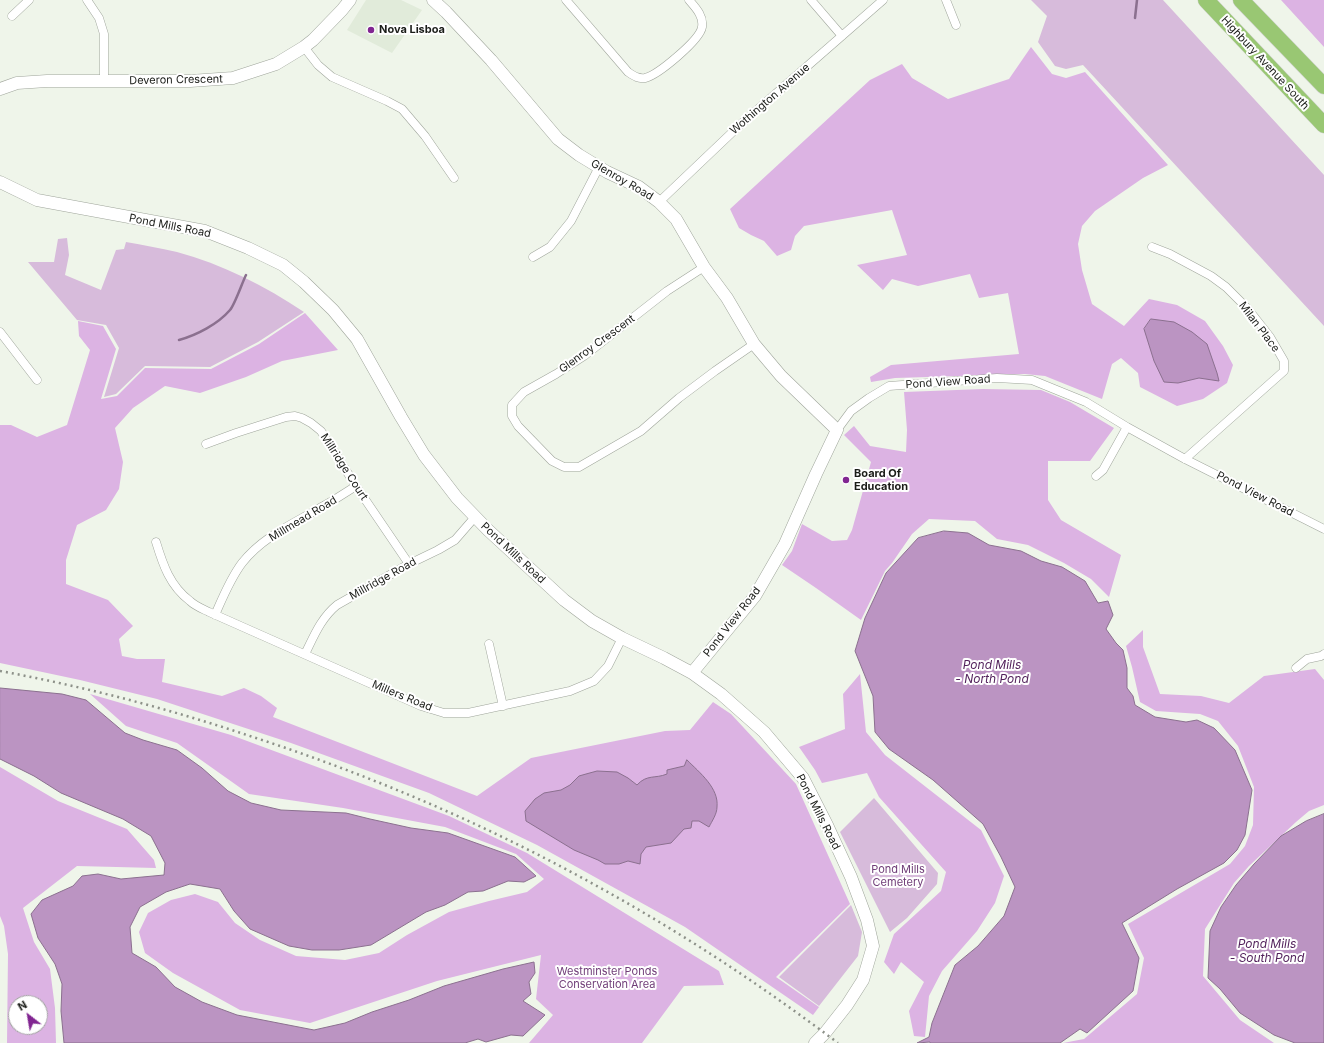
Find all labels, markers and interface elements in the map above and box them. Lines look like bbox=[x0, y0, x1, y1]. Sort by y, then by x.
street label: Highbury Avenue South bbox=[1218, 14, 1312, 112]
place label: Nova Lisboa bbox=[379, 23, 445, 37]
marker: Nova Lisboa bbox=[366, 25, 376, 35]
street label: Wothington Avenue bbox=[727, 61, 813, 137]
street label: Deveron Crescent bbox=[129, 73, 223, 87]
street label: Glenroy Road bbox=[588, 157, 656, 203]
street label: Pond Mills Road bbox=[128, 212, 212, 240]
street label: Milan Place bbox=[1236, 299, 1282, 355]
street label: Glenroy Crescent bbox=[557, 312, 637, 376]
street label: Pond View Road bbox=[905, 372, 991, 392]
street label: Millridge Court bbox=[318, 431, 370, 503]
place label: Board Of Education bbox=[854, 467, 908, 493]
street label: Pond View Road bbox=[1214, 469, 1296, 519]
marker: Board Of Education bbox=[841, 475, 851, 485]
street label: Millmead Road bbox=[267, 494, 339, 544]
street label: Pond Mills Road bbox=[478, 520, 548, 586]
street label: Millridge Road bbox=[347, 555, 419, 603]
street label: Pond View Road bbox=[701, 584, 763, 660]
water label: Pond Mills - North Pond bbox=[955, 658, 1029, 686]
street label: Millers Road bbox=[370, 678, 434, 714]
street label: Pond Mills Road bbox=[793, 772, 843, 852]
park label: Pond Mills Cemetery bbox=[871, 863, 925, 889]
water label: Pond Mills - South Pond bbox=[1230, 937, 1304, 965]
park label: Westminster Ponds Conservation Area bbox=[557, 965, 657, 991]
north arrow bbox=[8, 995, 48, 1035]
text: N bbox=[15, 997, 30, 1014]

